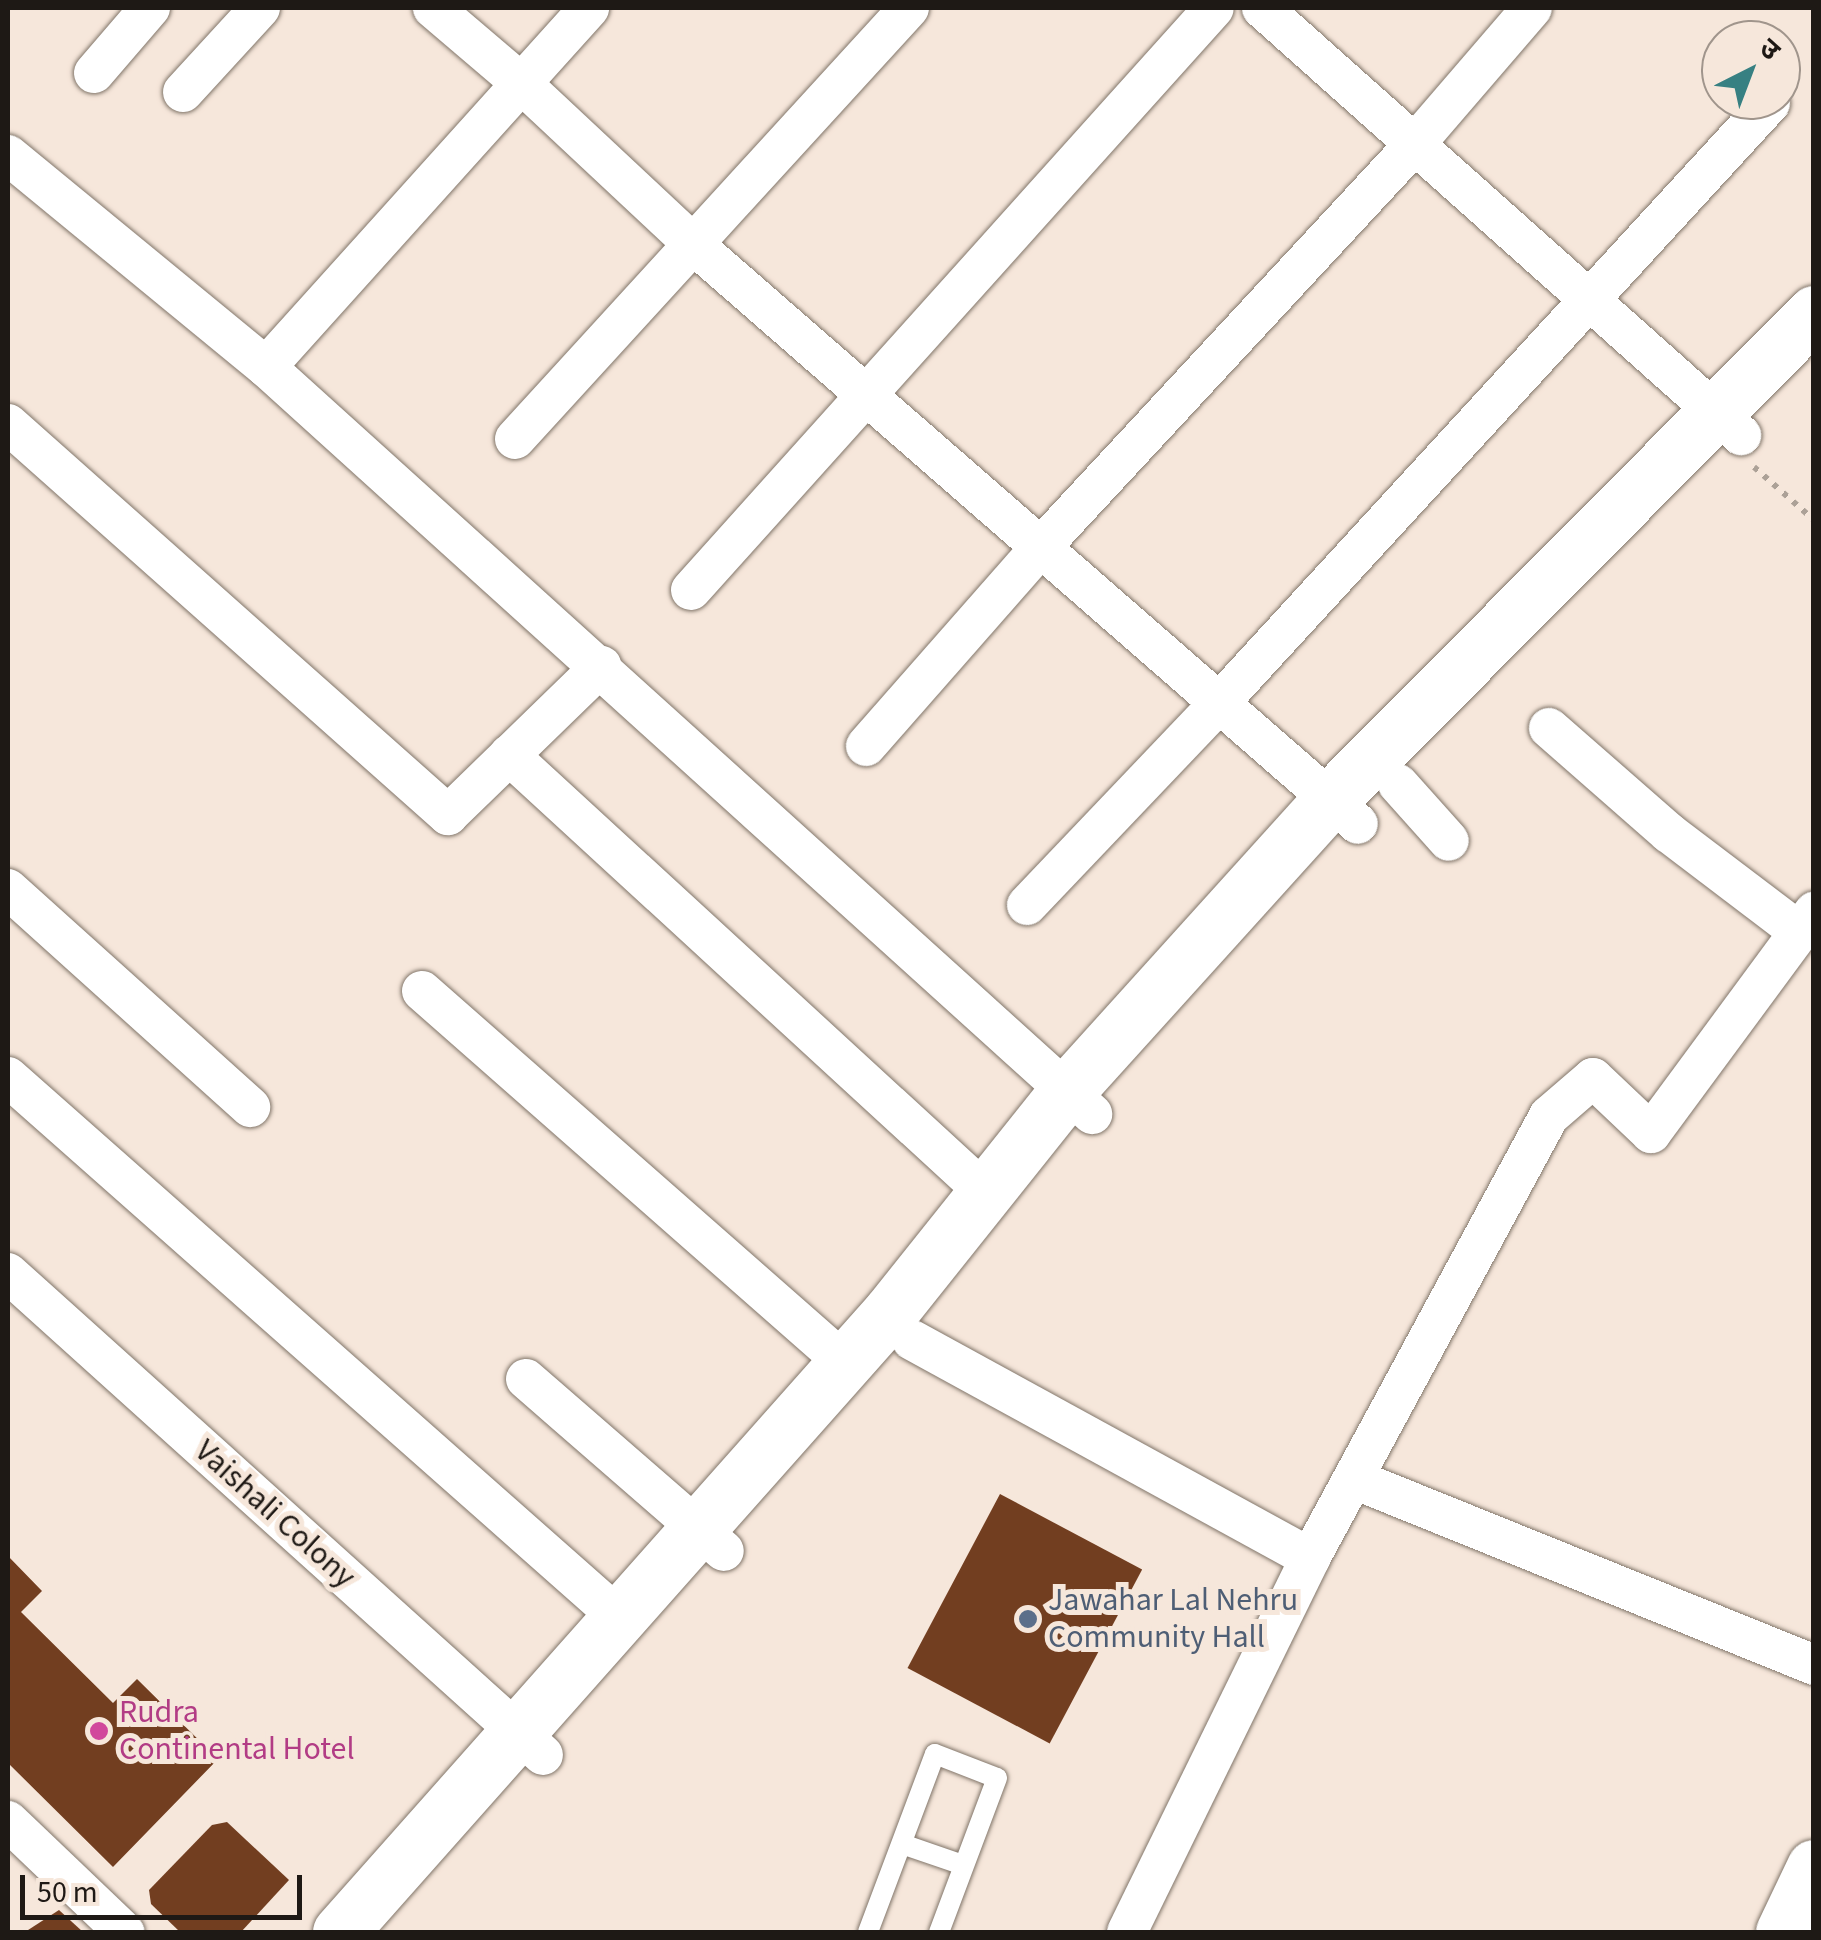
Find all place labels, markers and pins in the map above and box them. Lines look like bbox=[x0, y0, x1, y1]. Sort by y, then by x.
place label: Jawahar Lal Nehru Community Hall bbox=[1048, 1582, 1298, 1657]
marker: Jawahar Lal Nehru Community Hall bbox=[1017, 1608, 1039, 1630]
place label: Rudra Continental Hotel bbox=[119, 1694, 355, 1769]
marker: Rudra Continental Hotel bbox=[88, 1720, 110, 1742]

